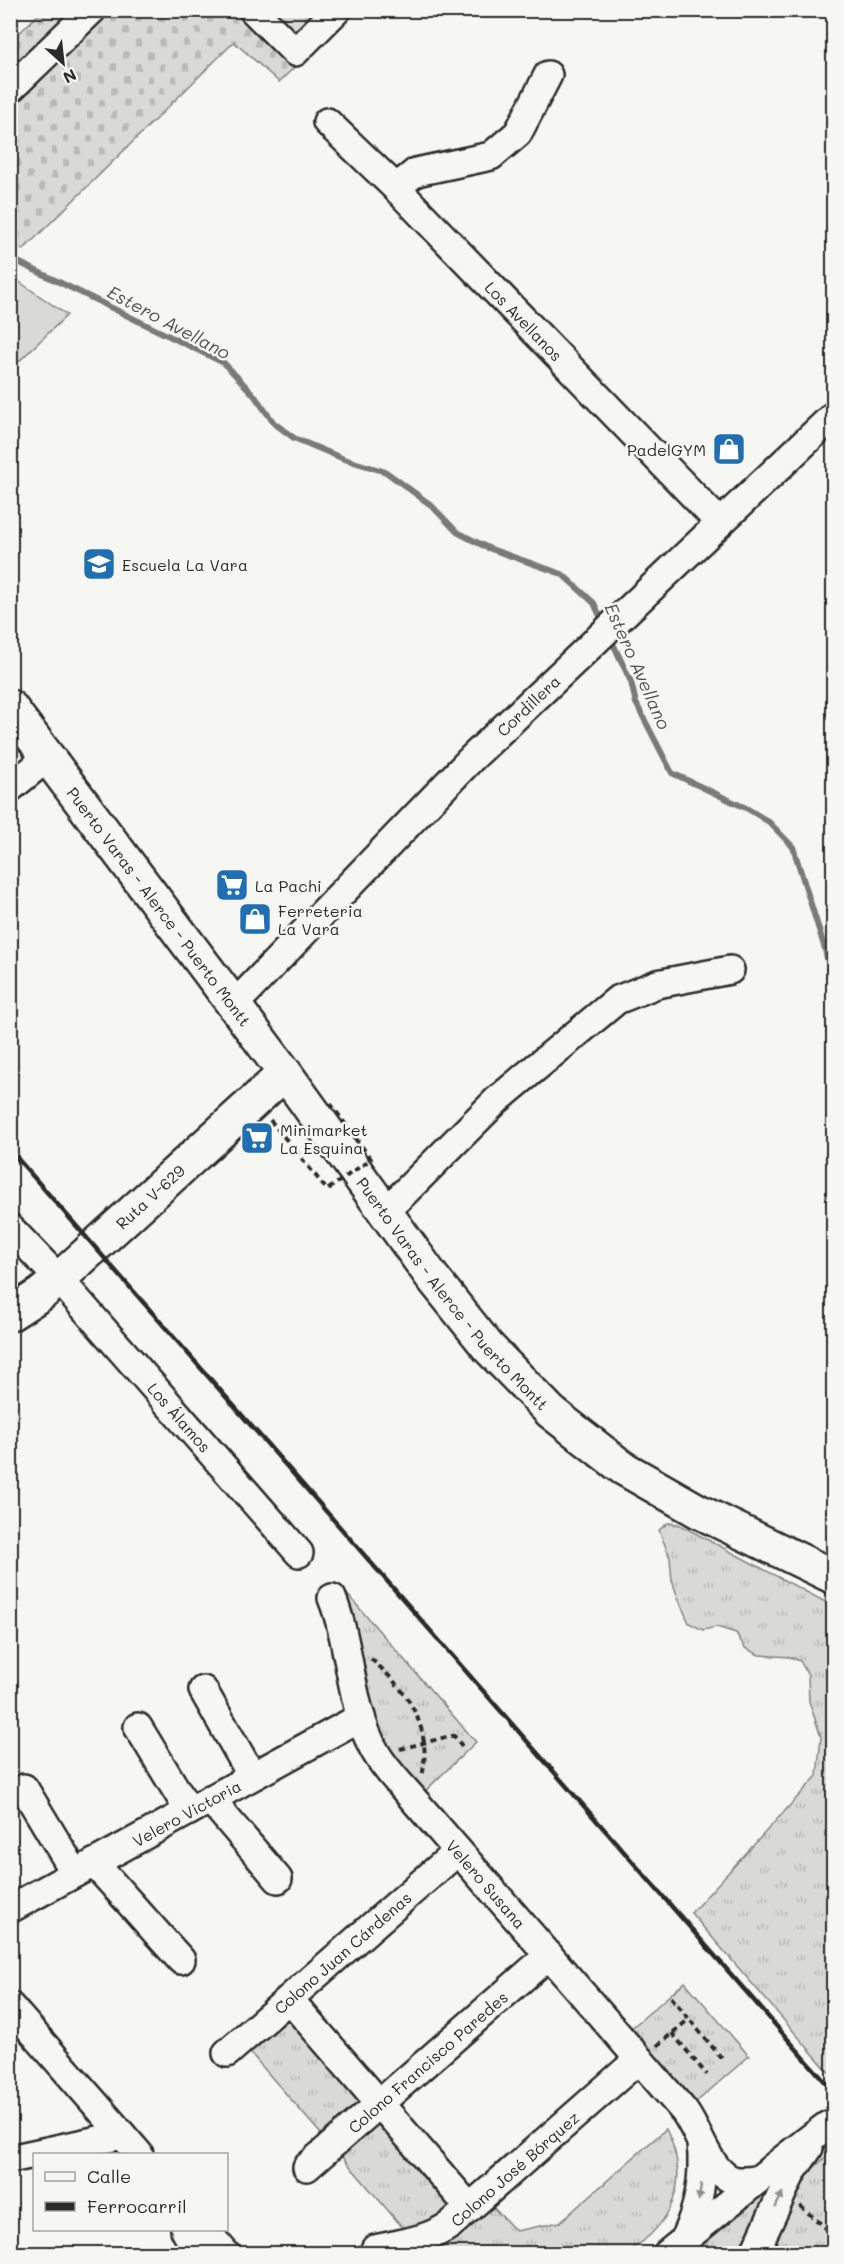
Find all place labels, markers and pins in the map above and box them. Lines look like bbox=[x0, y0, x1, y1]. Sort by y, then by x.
shop icon: PadelGYM bbox=[711, 431, 747, 467]
place label: PadelGYM bbox=[627, 439, 706, 460]
school or university icon: Escuela La Vara bbox=[81, 546, 117, 582]
place label: Escuela La Vara bbox=[122, 554, 248, 575]
supermarket icon: La Pachi bbox=[214, 867, 250, 903]
place label: La Pachi bbox=[255, 875, 322, 896]
place label: Ferreteria La Vara bbox=[278, 900, 363, 939]
shop icon: Ferreteria La Vara bbox=[237, 901, 273, 937]
place label: Minimarket La Esquina bbox=[280, 1119, 368, 1158]
supermarket icon: Minimarket La Esquina bbox=[239, 1120, 275, 1156]

